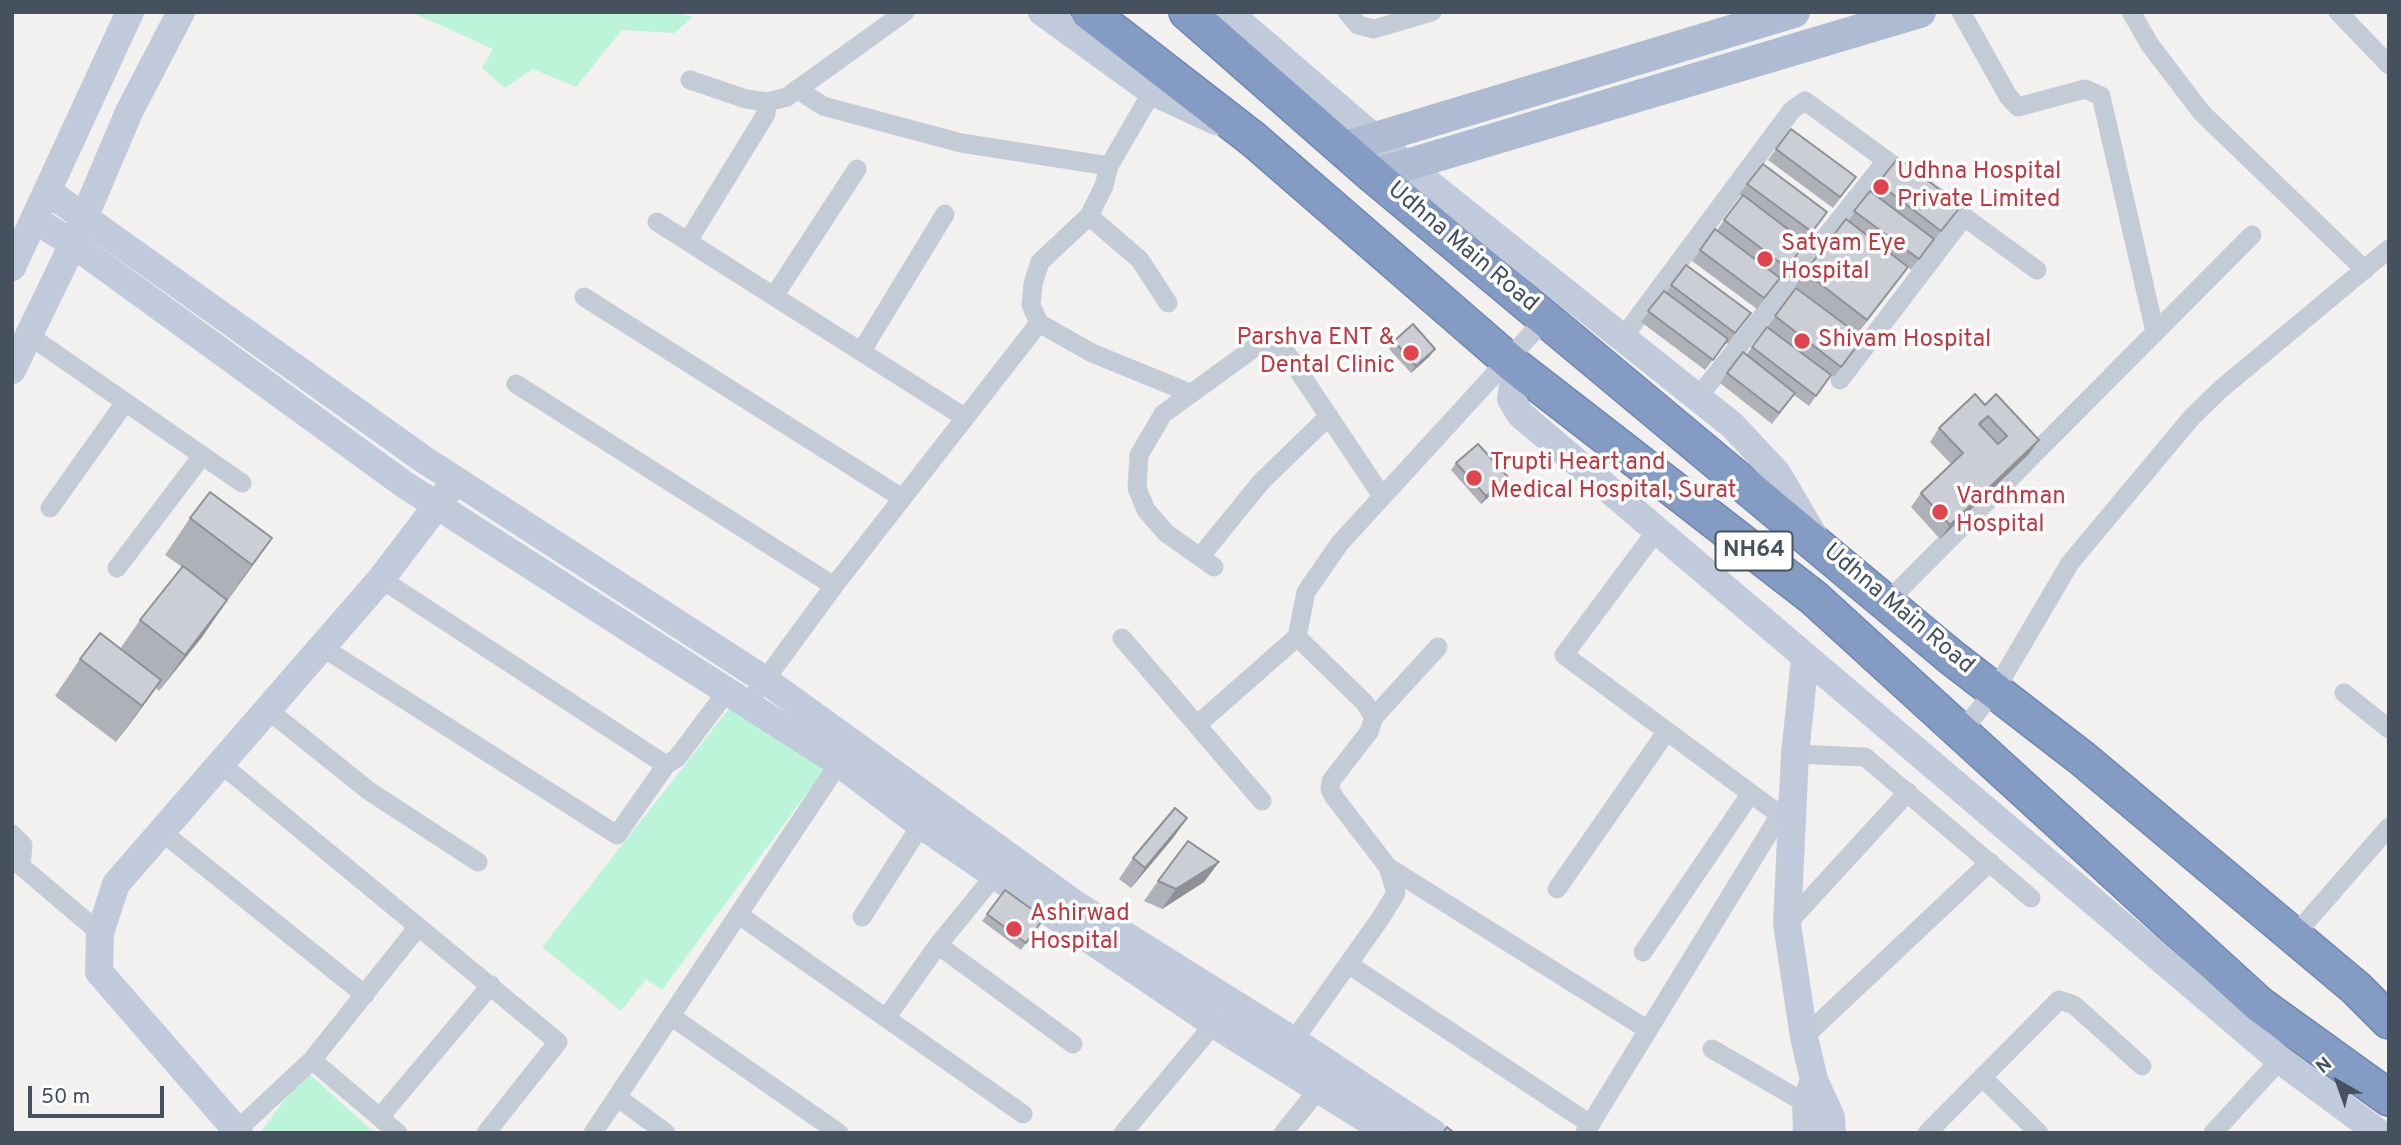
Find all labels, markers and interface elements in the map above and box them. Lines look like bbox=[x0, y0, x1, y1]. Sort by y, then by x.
place label: Udhna Hospital Private Limited bbox=[1897, 159, 2061, 215]
street label: Udhna Main Road bbox=[1381, 177, 1543, 319]
marker: Udhna Hospital Private Limited bbox=[1871, 177, 1891, 197]
place label: Satyam Eye Hospital bbox=[1781, 231, 1906, 287]
marker: Satyam Eye Hospital bbox=[1755, 249, 1775, 269]
place label: Parshva ENT & Dental Clinic bbox=[1237, 325, 1395, 381]
place label: Shivam Hospital bbox=[1818, 327, 1991, 355]
marker: Shivam Hospital bbox=[1792, 331, 1812, 351]
marker: Parshva ENT & Dental Clinic bbox=[1401, 343, 1421, 363]
place label: Trupti Heart and Medical Hospital, Surat bbox=[1490, 450, 1737, 506]
marker: Trupti Heart and Medical Hospital, Surat bbox=[1464, 468, 1484, 488]
place label: Vardhman Hospital bbox=[1956, 484, 2066, 540]
marker: Vardhman Hospital bbox=[1930, 502, 1950, 522]
road number: NH64 bbox=[1716, 531, 1792, 570]
street label: Udhna Main Road bbox=[1817, 539, 1979, 681]
place label: Ashirwad Hospital bbox=[1030, 901, 1130, 957]
marker: Ashirwad Hospital bbox=[1004, 919, 1024, 939]
north arrow bbox=[2303, 1047, 2373, 1117]
text: N bbox=[2312, 1052, 2337, 1079]
scale bar bbox=[32, 1072, 168, 1116]
text: 50 m bbox=[41, 1084, 90, 1111]

